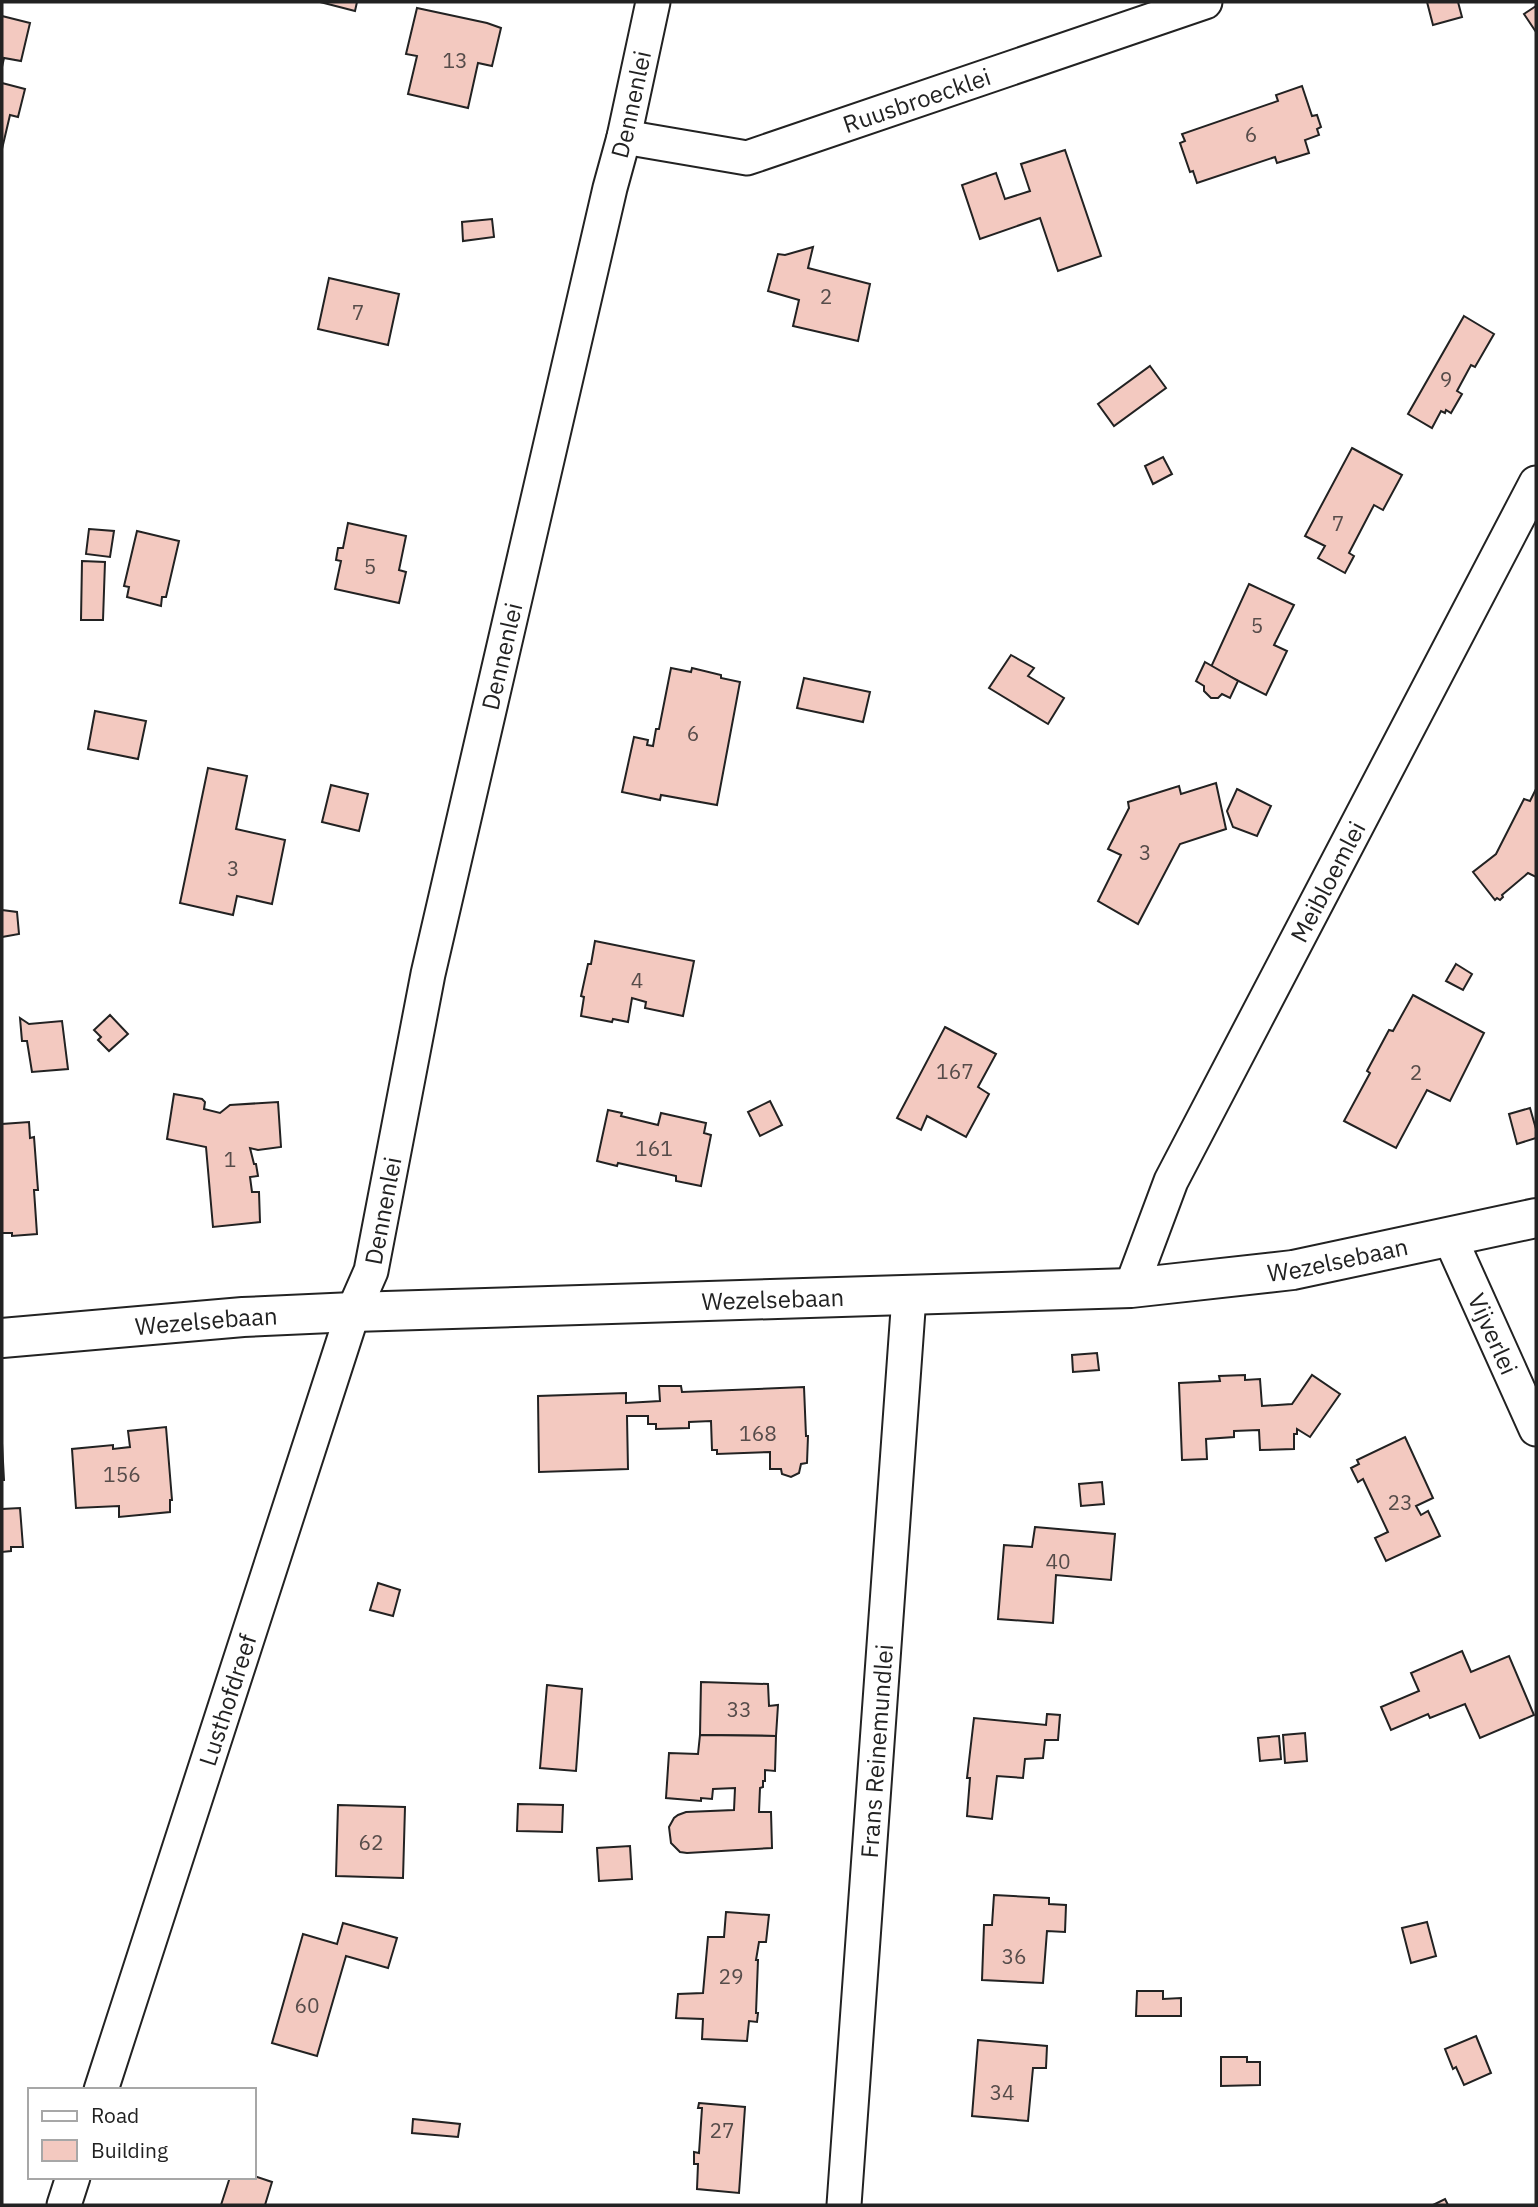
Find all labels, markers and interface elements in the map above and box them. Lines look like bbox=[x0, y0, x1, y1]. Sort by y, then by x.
house number: 13 bbox=[442, 46, 468, 74]
street label: Dennenlei bbox=[603, 48, 658, 162]
street label: Ruusbroecklei bbox=[839, 60, 995, 140]
house number: 6 bbox=[1245, 120, 1257, 148]
house number: 2 bbox=[820, 282, 832, 310]
house number: 7 bbox=[352, 298, 364, 326]
house number: 9 bbox=[1440, 365, 1452, 393]
house number: 7 bbox=[1332, 509, 1344, 537]
house number: 5 bbox=[364, 552, 376, 580]
street label: Dennenlei bbox=[474, 600, 529, 713]
house number: 5 bbox=[1251, 611, 1263, 639]
house number: 6 bbox=[687, 719, 699, 747]
street label: Meibloemlei bbox=[1283, 816, 1372, 948]
house number: 3 bbox=[1139, 838, 1151, 866]
house number: 3 bbox=[227, 854, 239, 882]
house number: 4 bbox=[631, 966, 643, 994]
house number: 167 bbox=[936, 1057, 974, 1085]
house number: 2 bbox=[1410, 1058, 1422, 1086]
house number: 161 bbox=[635, 1134, 673, 1162]
house number: 1 bbox=[224, 1145, 236, 1173]
street label: Dennenlei bbox=[357, 1154, 409, 1267]
street label: Wezelsebaan bbox=[1266, 1230, 1411, 1289]
street label: Wezelsebaan bbox=[701, 1281, 845, 1317]
street label: Vijverlei bbox=[1461, 1288, 1525, 1380]
street label: Wezelsebaan bbox=[134, 1299, 278, 1342]
house number: 168 bbox=[739, 1419, 777, 1447]
house number: 156 bbox=[103, 1460, 141, 1488]
house number: 23 bbox=[1387, 1488, 1413, 1516]
house number: 40 bbox=[1045, 1547, 1071, 1575]
street label: Lusthofdreef bbox=[191, 1630, 264, 1770]
street label: Frans Reinemundlei bbox=[853, 1643, 900, 1859]
house number: 33 bbox=[726, 1695, 752, 1723]
house number: 62 bbox=[358, 1828, 384, 1856]
house number: 36 bbox=[1001, 1942, 1027, 1970]
house number: 29 bbox=[718, 1962, 744, 1990]
house number: 60 bbox=[294, 1991, 320, 2019]
house number: 34 bbox=[989, 2078, 1015, 2106]
legend bbox=[28, 2088, 256, 2179]
text: Road bbox=[91, 2101, 139, 2129]
house number: 27 bbox=[709, 2116, 735, 2144]
text: Building bbox=[91, 2136, 168, 2164]

